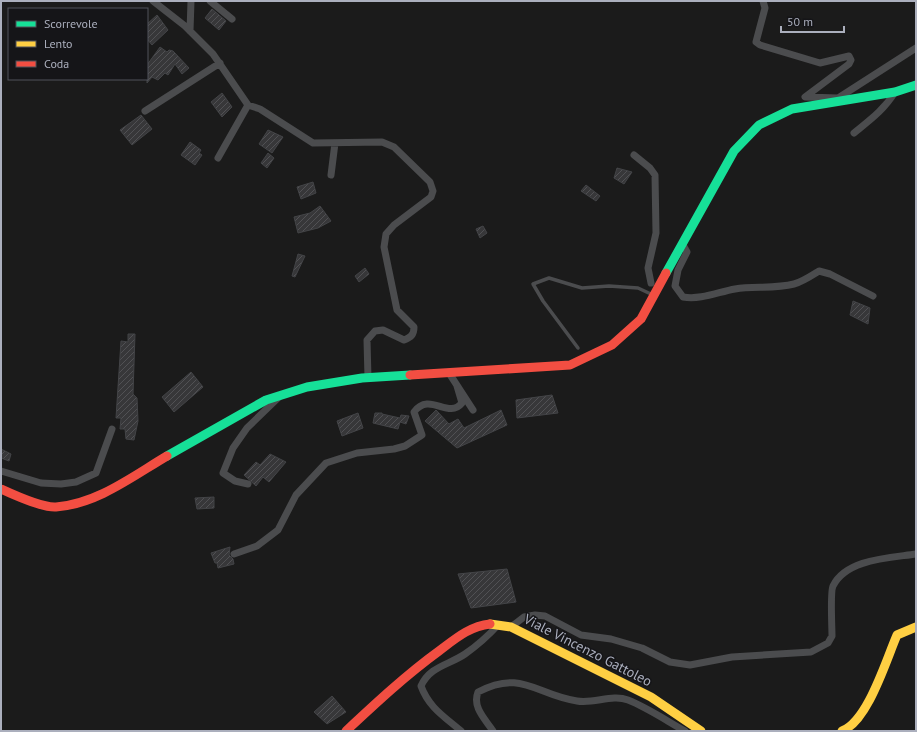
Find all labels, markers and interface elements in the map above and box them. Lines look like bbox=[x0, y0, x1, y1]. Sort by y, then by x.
legend bbox=[8, 8, 148, 80]
scale bar bbox=[781, 8, 844, 34]
text: 50 m bbox=[787, 14, 813, 29]
text: Scorrevole bbox=[44, 16, 98, 31]
text: Lento bbox=[44, 36, 73, 51]
text: Coda bbox=[44, 56, 69, 71]
street label: Viale Vincenzo Gattoleo bbox=[520, 609, 655, 690]

